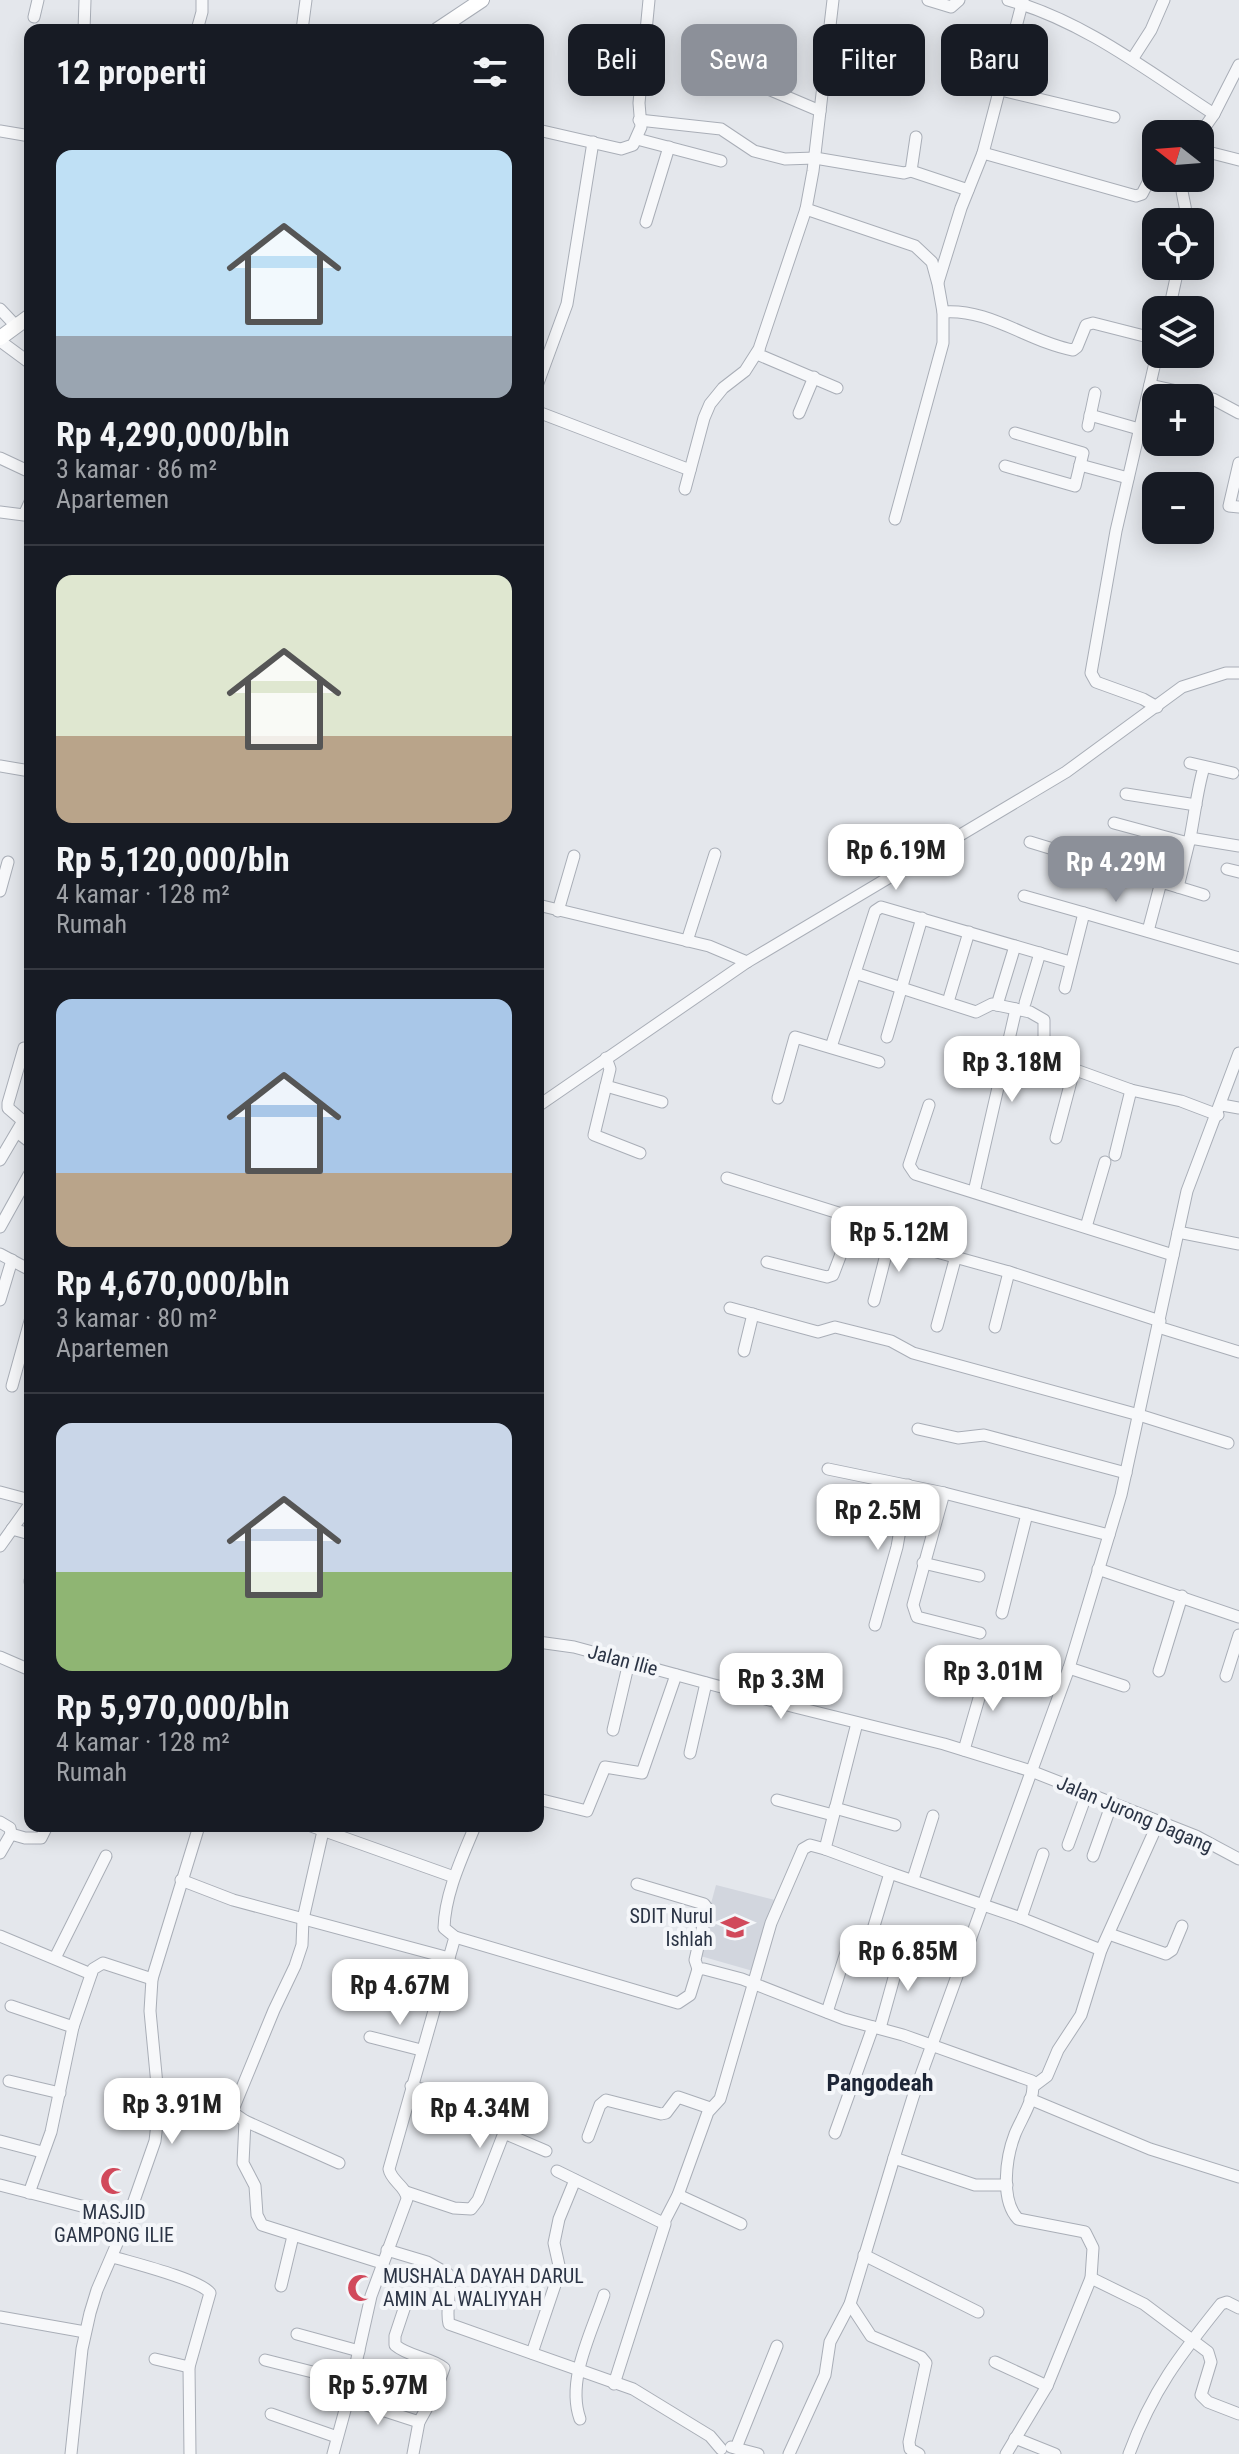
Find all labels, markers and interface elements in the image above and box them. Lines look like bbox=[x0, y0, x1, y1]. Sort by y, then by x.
chip: Beli bbox=[568, 24, 665, 96]
chip: Sewa bbox=[681, 24, 797, 96]
chip: Filter bbox=[813, 24, 925, 96]
chip: Baru bbox=[941, 24, 1048, 96]
icon: filters bbox=[468, 50, 512, 94]
text: 12 properti bbox=[56, 52, 207, 92]
north arrow bbox=[1142, 120, 1214, 192]
map controls bbox=[1142, 120, 1214, 544]
icon: home bbox=[212, 202, 356, 346]
button: locate bbox=[1142, 208, 1214, 280]
button: layers bbox=[1142, 296, 1214, 368]
button: + bbox=[1142, 384, 1214, 456]
text: Rp 4,290,000/bln bbox=[56, 414, 290, 454]
text: 3 kamar · 86 m² bbox=[56, 454, 217, 484]
button: − bbox=[1142, 472, 1214, 544]
text: Apartemen bbox=[56, 484, 169, 514]
icon: home bbox=[212, 627, 356, 771]
pin: Rp 6.19M bbox=[813, 824, 979, 892]
text: Rp 6.19M bbox=[846, 835, 946, 865]
pin: Rp 4.29M bbox=[1033, 836, 1199, 904]
text: Rp 5,120,000/bln bbox=[56, 839, 290, 879]
text: Rp 4.29M bbox=[1066, 847, 1166, 877]
text: 4 kamar · 128 m² bbox=[56, 879, 230, 909]
text: Rumah bbox=[56, 909, 127, 939]
pin: Rp 3.18M bbox=[929, 1036, 1095, 1104]
text: Rp 3.18M bbox=[962, 1047, 1062, 1077]
icon: home bbox=[212, 1051, 356, 1195]
pin: Rp 5.12M bbox=[816, 1206, 982, 1274]
text: Rp 5.12M bbox=[849, 1217, 949, 1247]
text: Rp 4,670,000/bln bbox=[56, 1263, 290, 1303]
text: 3 kamar · 80 m² bbox=[56, 1303, 217, 1333]
text: Apartemen bbox=[56, 1333, 169, 1363]
icon: home bbox=[212, 1475, 356, 1619]
pin: Rp 2.5M bbox=[804, 1484, 952, 1552]
text: Rp 2.5M bbox=[835, 1495, 921, 1525]
street label: Jalan Ilie bbox=[585, 1639, 661, 1681]
pin: Rp 3.01M bbox=[910, 1645, 1076, 1713]
pin: Rp 3.3M bbox=[707, 1653, 855, 1721]
text: Rp 3.01M bbox=[943, 1656, 1043, 1686]
text: Rp 3.3M bbox=[738, 1664, 824, 1694]
text: Rp 5,970,000/bln bbox=[56, 1687, 290, 1727]
text: 4 kamar · 128 m² bbox=[56, 1727, 230, 1757]
text: Rumah bbox=[56, 1757, 127, 1787]
street label: Jalan Jurong Dagang bbox=[1053, 1770, 1217, 1858]
place label: SDIT Nurul Ishlah bbox=[629, 1904, 713, 1951]
school or university icon: SDIT Nurul Ishlah bbox=[720, 1912, 750, 1942]
pin: Rp 6.85M bbox=[825, 1925, 991, 1993]
text: Rp 6.85M bbox=[858, 1936, 958, 1966]
pin: Rp 4.67M bbox=[317, 1959, 483, 2027]
text: Rp 4.67M bbox=[350, 1970, 450, 2000]
district label: Pangodeah bbox=[826, 2069, 934, 2097]
pin: Rp 3.91M bbox=[89, 2078, 255, 2146]
pin: Rp 4.34M bbox=[397, 2082, 563, 2150]
text: Rp 3.91M bbox=[122, 2089, 222, 2119]
text: Rp 4.34M bbox=[430, 2093, 530, 2123]
mosque icon: MASJID GAMPONG ILIE bbox=[99, 2166, 129, 2196]
place label: MASJID GAMPONG ILIE bbox=[54, 2200, 174, 2247]
place label: MUSHALA DAYAH DARUL AMIN AL WALIYYAH bbox=[383, 2264, 584, 2311]
mosque icon: MUSHALA DAYAH DARUL AMIN AL WALIYYAH bbox=[346, 2273, 376, 2303]
pin: Rp 5.97M bbox=[295, 2359, 461, 2427]
text: Rp 5.97M bbox=[328, 2370, 428, 2400]

